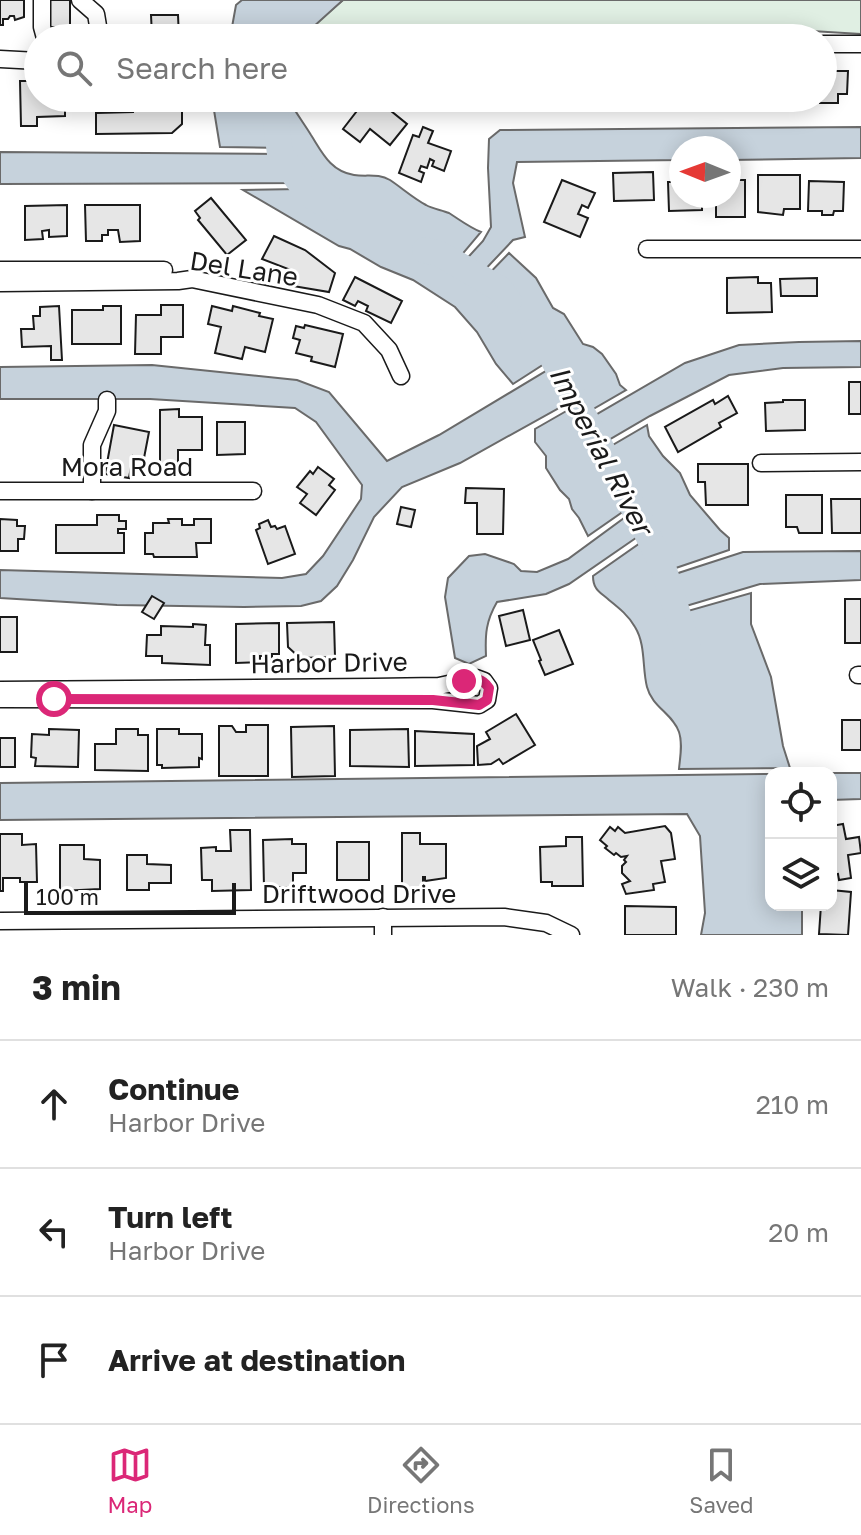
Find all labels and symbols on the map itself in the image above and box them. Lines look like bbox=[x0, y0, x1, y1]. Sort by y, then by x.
north arrow bbox=[669, 136, 741, 208]
street label: Del Lane bbox=[188, 245, 300, 292]
water label: Imperial River bbox=[543, 360, 662, 543]
street label: Mora Road bbox=[61, 451, 193, 482]
street label: Harbor Drive bbox=[250, 646, 408, 679]
route end bbox=[446, 663, 482, 699]
route start bbox=[36, 681, 72, 717]
street label: Driftwood Drive bbox=[262, 878, 456, 909]
scale bar bbox=[24, 879, 236, 915]

